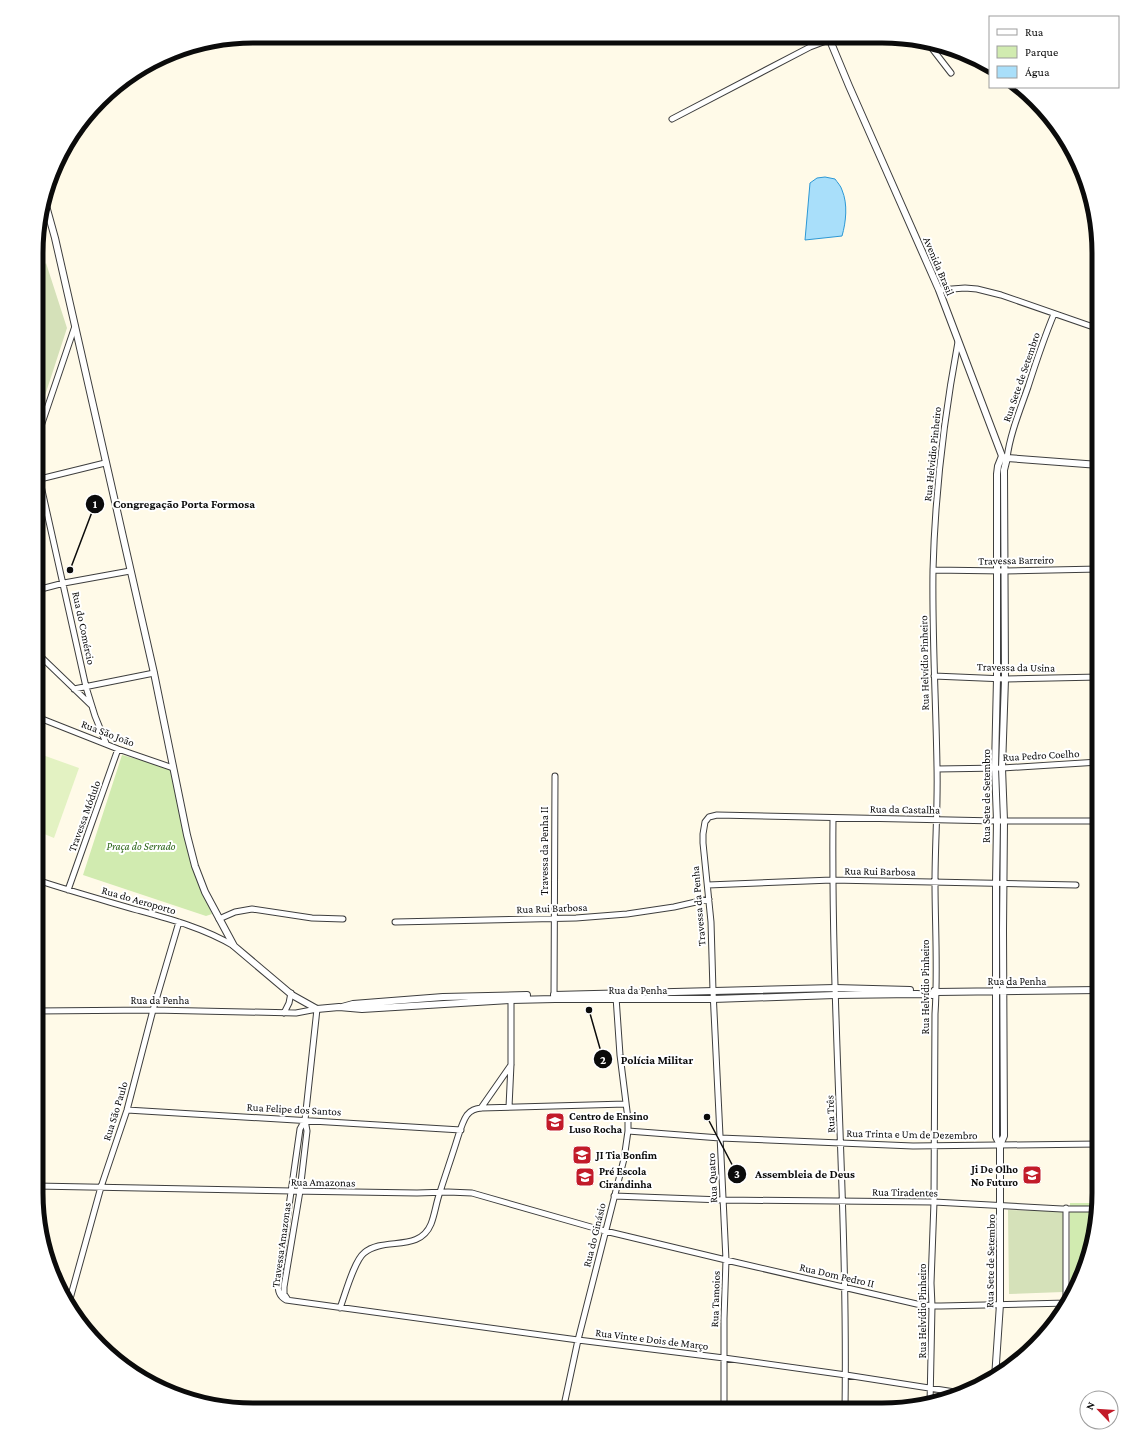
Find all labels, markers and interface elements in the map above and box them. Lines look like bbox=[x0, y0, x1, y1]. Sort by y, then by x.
legend bbox=[989, 16, 1119, 88]
text: Rua bbox=[1025, 25, 1044, 39]
text: Parque bbox=[1025, 45, 1058, 59]
text: Água bbox=[1025, 65, 1050, 79]
street label: Avenida Brasil bbox=[921, 235, 957, 297]
street label: Rua Sete de Setembro bbox=[1000, 330, 1042, 423]
street label: Rua Helvidio Pinheiro bbox=[921, 406, 943, 502]
callout: Congregação Porta Formosa bbox=[85, 492, 263, 516]
text: 1 bbox=[93, 497, 98, 511]
text: Congregação Porta Formosa bbox=[113, 497, 255, 511]
street label: Travessa Barreiro bbox=[978, 553, 1055, 567]
street label: Rua do Comércio bbox=[70, 590, 98, 666]
street label: Rua Helvídio Pinheiro bbox=[917, 615, 931, 711]
street label: Travessa da Usina bbox=[977, 660, 1055, 674]
street label: Rua São João bbox=[79, 717, 137, 750]
street label: Rua Pedro Coelho bbox=[1002, 747, 1080, 763]
street label: Rua Sete de Setembro bbox=[980, 748, 992, 843]
street label: Travessa Módulo bbox=[66, 778, 103, 853]
street label: Rua da Castalha bbox=[870, 802, 940, 816]
street label: Travessa da Penha II bbox=[538, 806, 550, 896]
park label: Praça do Serrado bbox=[106, 840, 176, 853]
street label: Rua Rui Barbosa bbox=[844, 864, 916, 878]
street label: Travessa da Penha bbox=[689, 865, 707, 947]
street label: Rua do Aeroporto bbox=[100, 884, 178, 917]
street label: Rua Rui Barbosa bbox=[516, 901, 588, 915]
street label: Rua Helvídio Pinheiro bbox=[919, 939, 931, 1035]
street label: Rua da Penha bbox=[988, 975, 1046, 987]
street label: Rua da Penha bbox=[609, 984, 667, 996]
street label: Rua da Penha bbox=[131, 994, 189, 1006]
callout: Polícia Militar bbox=[593, 1047, 701, 1071]
text: 2 bbox=[600, 1053, 606, 1067]
text: Polícia Militar bbox=[621, 1053, 693, 1067]
street label: Rua São Paulo bbox=[100, 1079, 130, 1142]
street label: Rua Três bbox=[823, 1095, 837, 1133]
street label: Rua Felipe dos Santos bbox=[246, 1101, 342, 1118]
place label: Centro de Ensino Luso Rocha bbox=[569, 1110, 649, 1135]
school or university icon: Centro de Ensino Luso Rocha bbox=[544, 1111, 566, 1133]
street label: Rua Trinta e Um de Dezembro bbox=[846, 1127, 978, 1141]
school or university icon: JI Tia Bonfim bbox=[571, 1144, 593, 1166]
place label: JI Tia Bonfim bbox=[595, 1149, 658, 1161]
street label: Rua Quatro bbox=[705, 1152, 719, 1203]
callout: Assembleia de Deus bbox=[727, 1162, 863, 1186]
place label: Ji De Olho No Futuro bbox=[970, 1163, 1018, 1188]
school or university icon: Ji De Olho No Futuro bbox=[1021, 1164, 1043, 1186]
place label: Pré Escola Cirandinha bbox=[599, 1165, 653, 1190]
school or university icon: Pré Escola Cirandinha bbox=[574, 1166, 596, 1188]
text: 3 bbox=[734, 1167, 740, 1181]
text: Assembleia de Deus bbox=[754, 1167, 855, 1181]
street label: Rua Amazonas bbox=[291, 1175, 355, 1189]
street label: Rua Tiradentes bbox=[872, 1185, 938, 1199]
street label: Rua do Ginásio bbox=[580, 1201, 608, 1268]
street label: Travessa Amazonas bbox=[269, 1202, 293, 1288]
street label: Rua Sete de Setembro bbox=[983, 1213, 997, 1308]
street label: Rua Dom Pedro II bbox=[798, 1261, 876, 1289]
street label: Rua Helvídio Pinheiro bbox=[916, 1263, 928, 1359]
street label: Rua Tamoios bbox=[708, 1271, 722, 1327]
street label: Rua Vinte e Dois de Março bbox=[595, 1326, 710, 1353]
north arrow bbox=[1079, 1390, 1119, 1430]
text: N bbox=[1083, 1399, 1097, 1412]

